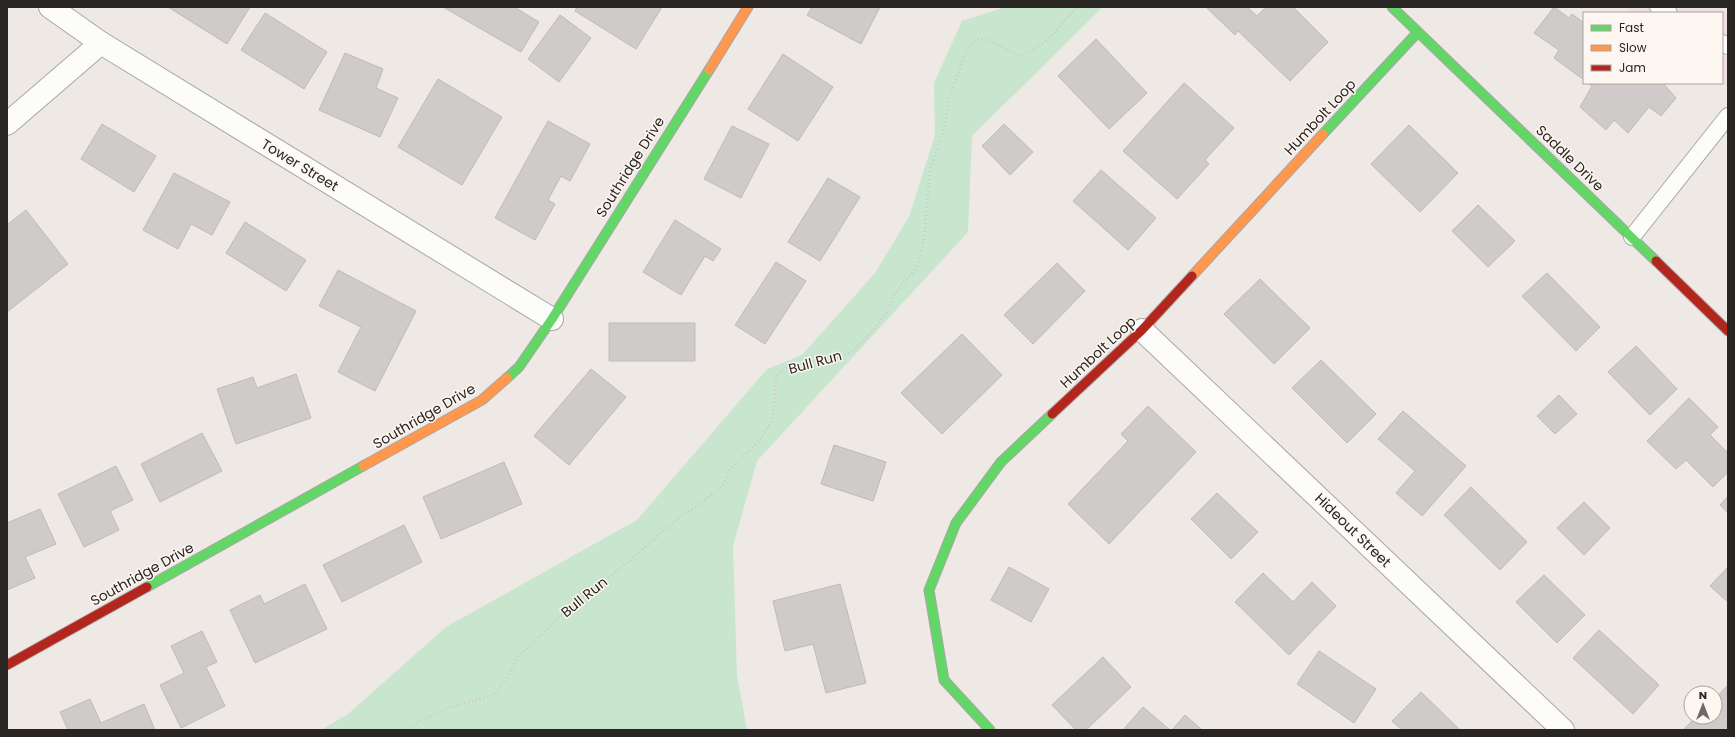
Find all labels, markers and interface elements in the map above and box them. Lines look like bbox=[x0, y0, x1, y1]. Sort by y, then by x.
legend bbox=[1583, 12, 1723, 84]
text: Fast bbox=[1619, 19, 1644, 36]
text: Slow bbox=[1619, 39, 1647, 56]
text: Jam bbox=[1619, 59, 1646, 76]
street label: Humbolt Loop bbox=[1280, 75, 1360, 159]
street label: Southridge Drive bbox=[591, 113, 669, 221]
street label: Saddle Drive bbox=[1532, 120, 1609, 196]
street label: Tower Street bbox=[258, 134, 342, 196]
street label: Humbolt Loop bbox=[1056, 312, 1140, 392]
street label: Bull Run bbox=[786, 345, 844, 379]
street label: Southridge Drive bbox=[369, 378, 479, 453]
street label: Hideout Street bbox=[1310, 488, 1396, 572]
street label: Southridge Drive bbox=[87, 537, 198, 611]
street label: Bull Run bbox=[556, 572, 612, 622]
north arrow bbox=[1683, 685, 1723, 725]
text: N bbox=[1699, 687, 1707, 703]

